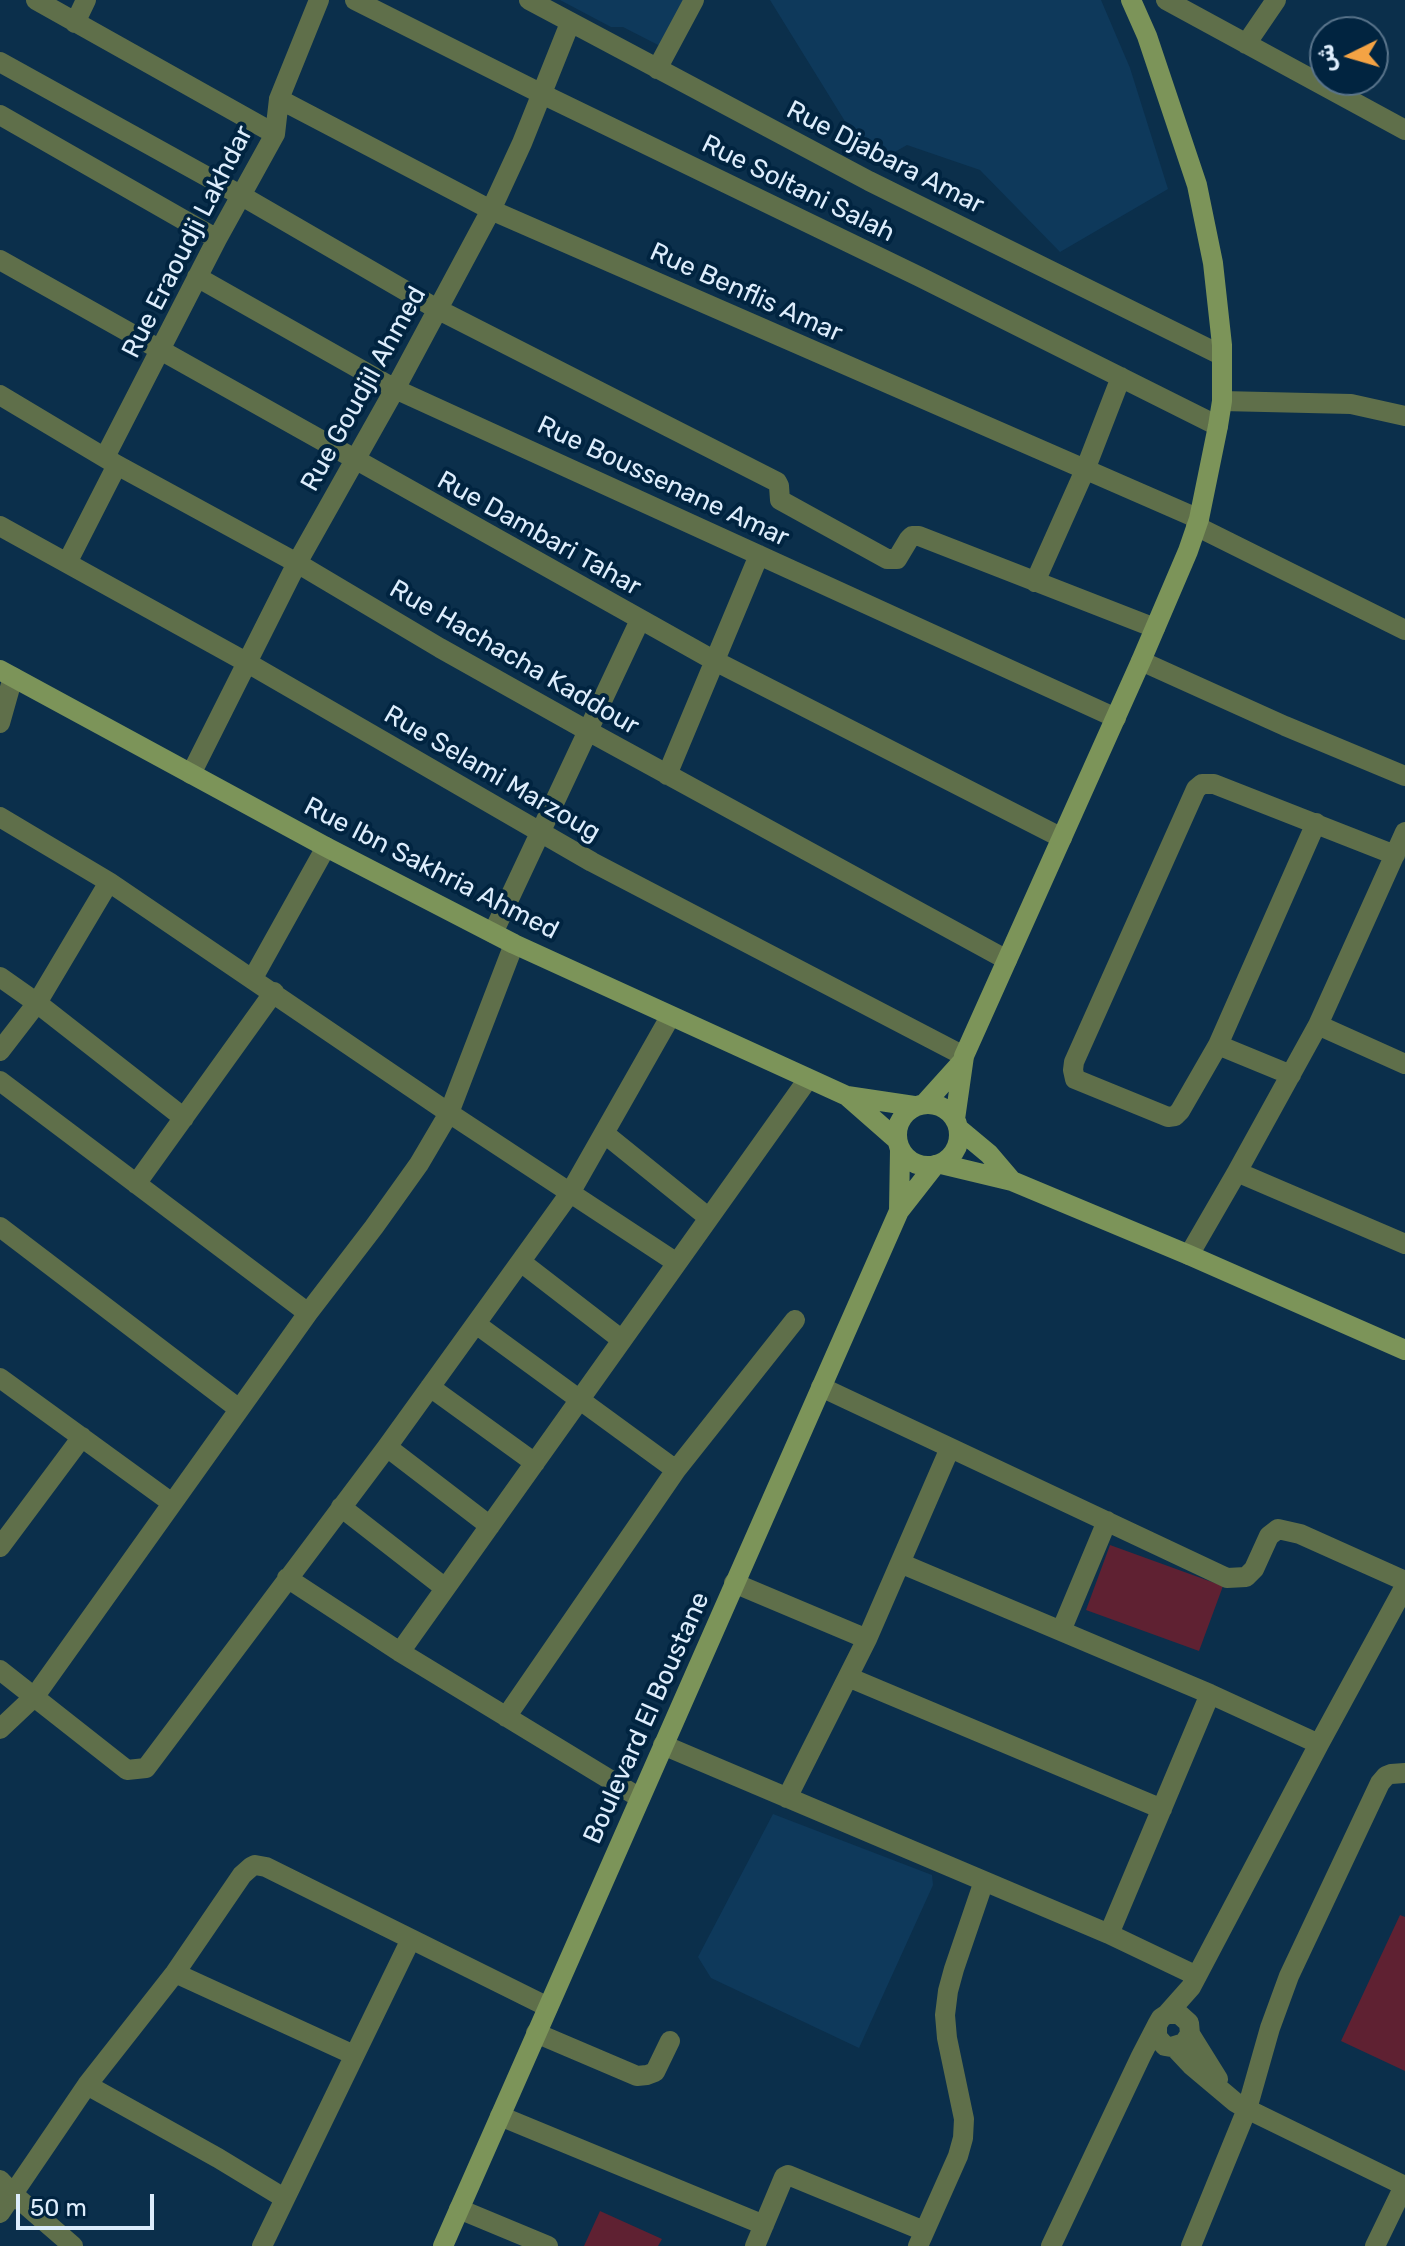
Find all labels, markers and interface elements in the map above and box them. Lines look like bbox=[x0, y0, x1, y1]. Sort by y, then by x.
north arrow bbox=[1309, 16, 1389, 96]
text: ش bbox=[1312, 43, 1341, 73]
street label: Rue Djabara Amar bbox=[781, 95, 989, 221]
street label: Rue Eraoudji Lakhdar bbox=[116, 121, 260, 363]
street label: Rue Soltani Salah bbox=[696, 129, 900, 249]
street label: Rue Benflis Amar bbox=[645, 237, 847, 349]
street label: Rue Goudjil Ahmed bbox=[295, 281, 433, 497]
street label: Rue Boussenane Amar bbox=[532, 410, 794, 554]
street label: Rue Dambari Tahar bbox=[432, 465, 646, 603]
street label: Rue Hachacha Kaddour bbox=[384, 574, 644, 742]
street label: Rue Selami Marzoug bbox=[378, 699, 606, 849]
street label: Rue Ibn Sakhria Ahmed bbox=[299, 791, 563, 947]
street label: Boulevard El Boustane bbox=[577, 1587, 717, 1849]
scale bar bbox=[20, 2178, 158, 2228]
text: 50 m bbox=[30, 2194, 87, 2222]

